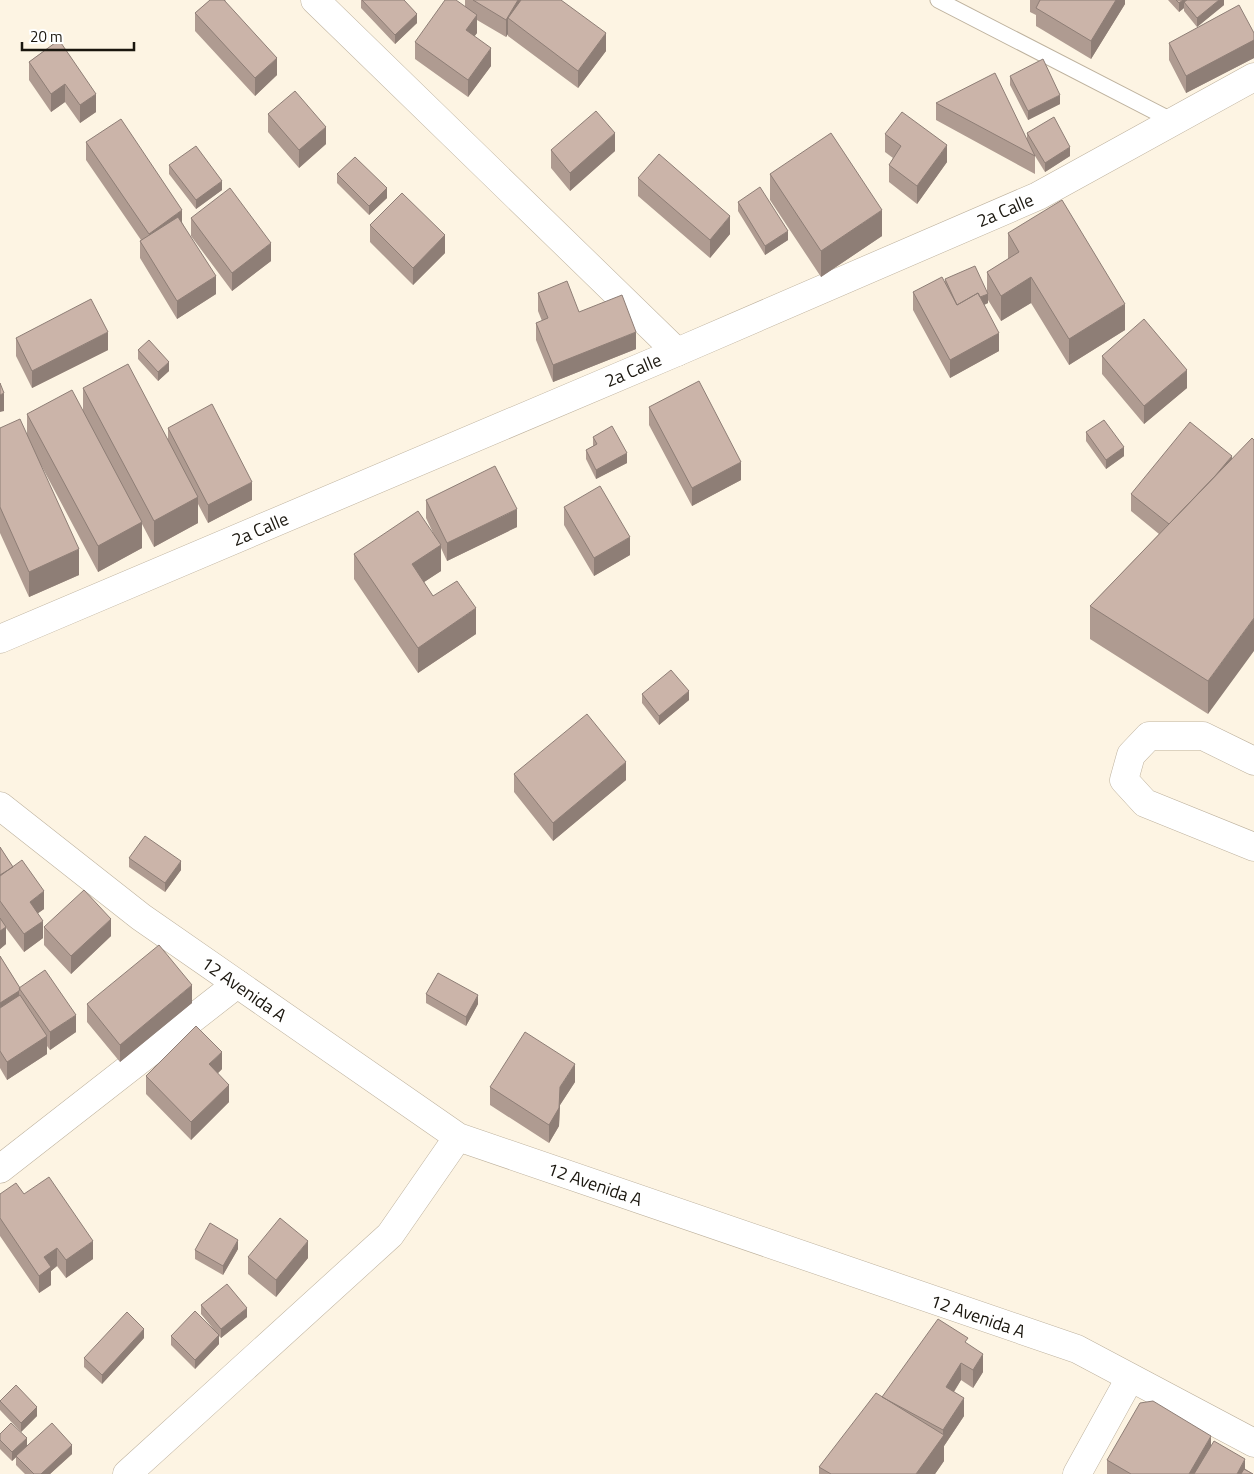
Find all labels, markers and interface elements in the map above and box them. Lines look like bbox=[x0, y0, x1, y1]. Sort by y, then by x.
scale bar bbox=[22, 20, 135, 52]
text: 20 m bbox=[30, 25, 63, 48]
street label: 2a Calle bbox=[972, 186, 1038, 234]
street label: 2a Calle bbox=[600, 346, 666, 394]
street label: 2a Calle bbox=[227, 505, 293, 553]
street label: 12 Avenida A bbox=[196, 950, 292, 1029]
street label: 12 Avenida A bbox=[544, 1155, 646, 1213]
street label: 12 Avenida A bbox=[927, 1287, 1029, 1345]

